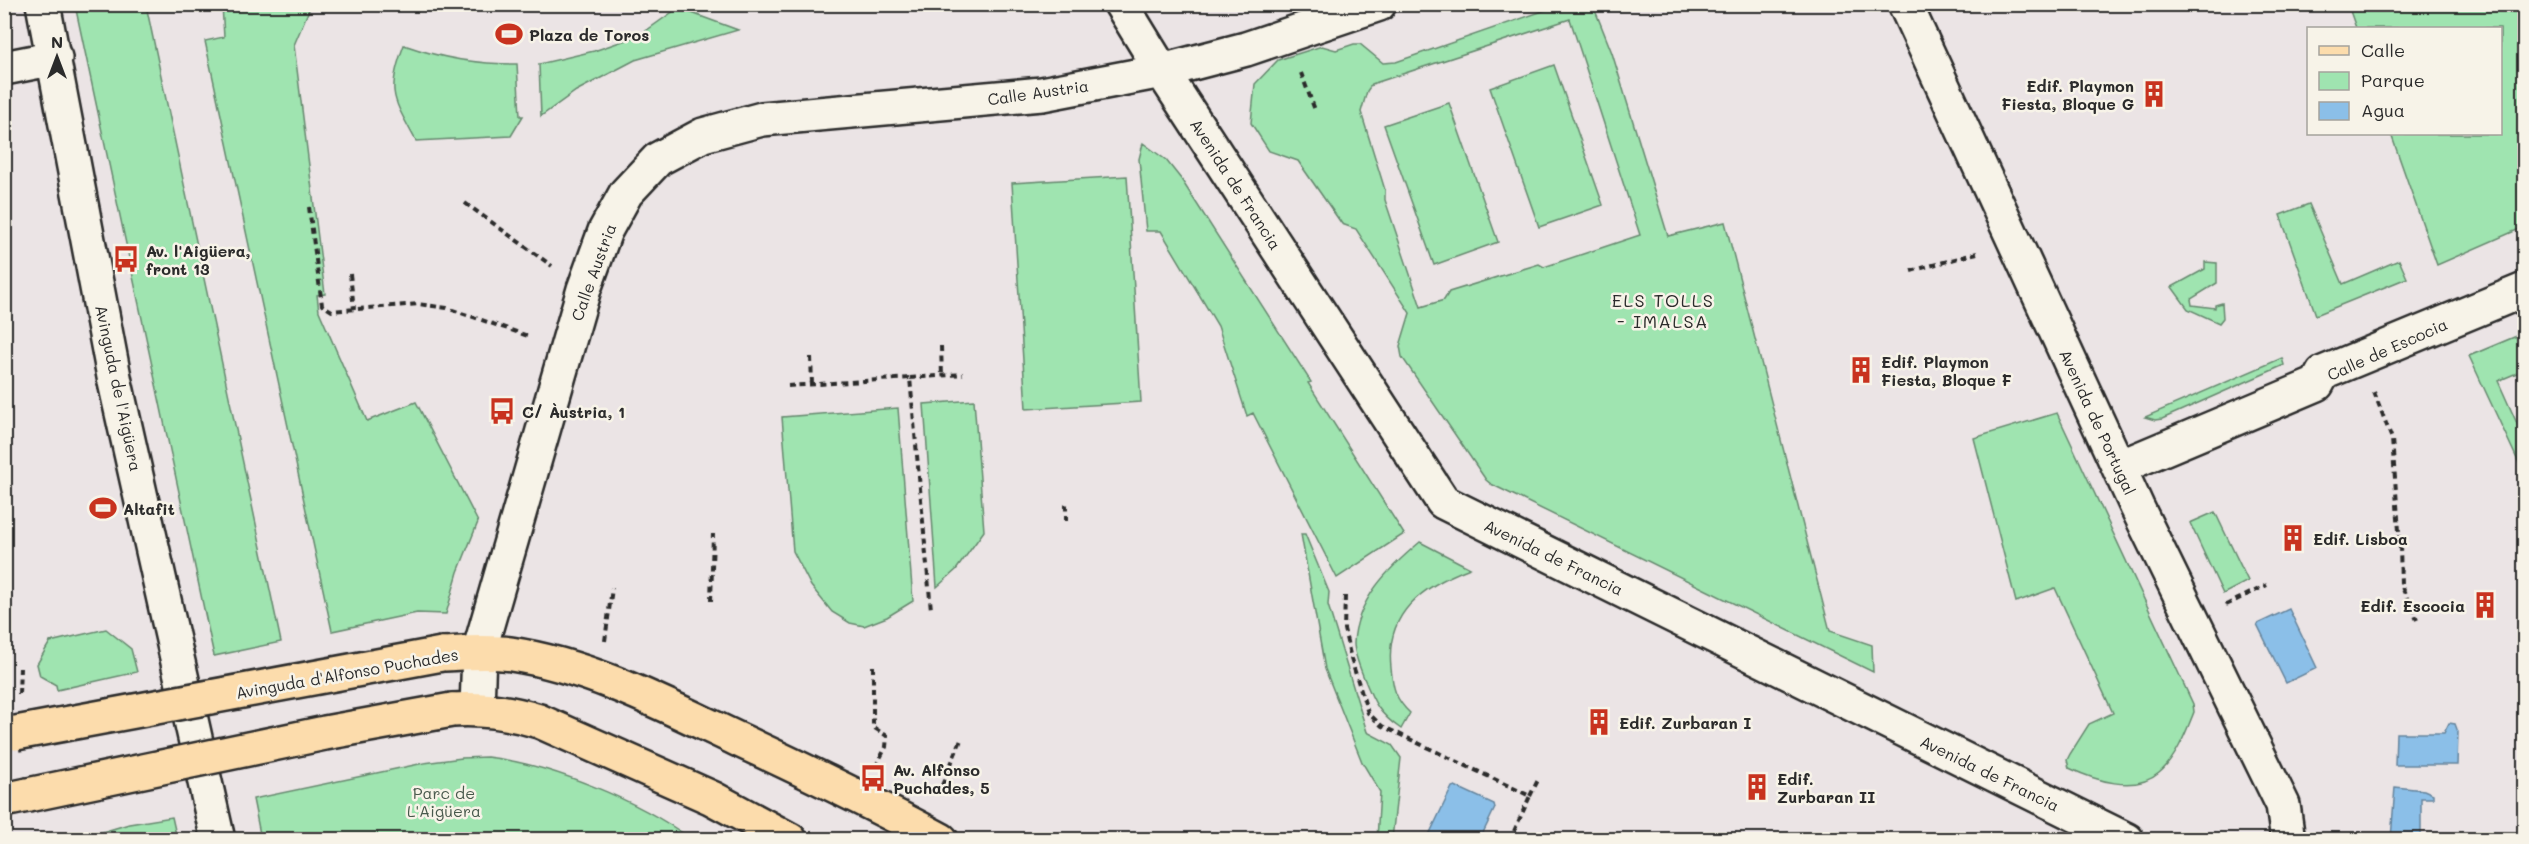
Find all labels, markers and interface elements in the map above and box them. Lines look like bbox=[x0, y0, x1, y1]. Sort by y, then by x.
sports icon: Plaza de Toros bbox=[494, 19, 524, 49]
place label: Plaza de Toros bbox=[529, 24, 649, 45]
north arrow bbox=[27, 27, 87, 87]
legend bbox=[2307, 27, 2502, 135]
text: N bbox=[51, 31, 63, 52]
text: Calle bbox=[2361, 38, 2405, 62]
text: Parque bbox=[2361, 68, 2425, 92]
street label: Calle Austria bbox=[986, 75, 1090, 109]
place label: Edif. Playmon Fiesta, Bloque G bbox=[2001, 75, 2134, 114]
building icon: Edif. Playmon Fiesta, Bloque G bbox=[2139, 79, 2169, 109]
text: Agua bbox=[2361, 98, 2405, 122]
street label: Avenida de Francia bbox=[1186, 115, 1286, 254]
street label: Calle Austria bbox=[566, 220, 620, 324]
place label: Av. l'Aigüera, front 13 bbox=[146, 240, 251, 279]
bus stop icon: Av. l'Aigüera, front 13 bbox=[111, 244, 141, 274]
district label: ELS TOLLS - IMALSA bbox=[1612, 288, 1714, 333]
street label: Avinguda de l'Aigüera bbox=[91, 303, 147, 473]
street label: Calle de Escocia bbox=[2323, 313, 2451, 385]
street label: Avenida de Portugal bbox=[2055, 346, 2141, 498]
place label: Edif. Playmon Fiesta, Bloque F bbox=[1881, 351, 2012, 390]
building icon: Edif. Playmon Fiesta, Bloque F bbox=[1846, 355, 1876, 385]
bus stop icon: C/ Àustria, 1 bbox=[487, 396, 517, 426]
place label: C/ Àustria, 1 bbox=[522, 401, 625, 422]
sports icon: Altafit bbox=[88, 493, 118, 523]
place label: Altafit bbox=[123, 498, 175, 519]
street label: Avenida de Francia bbox=[1481, 514, 1627, 600]
building icon: Edif. Lisboa bbox=[2278, 523, 2308, 553]
place label: Edif. Lisboa bbox=[2313, 528, 2408, 549]
building icon: Edif. Escocia bbox=[2470, 590, 2500, 620]
place label: Edif. Escocia bbox=[2360, 595, 2465, 616]
street label: Avinguda d'Alfonso Puchades bbox=[234, 643, 460, 703]
building icon: Edif. Zurbaran I bbox=[1584, 707, 1614, 737]
place label: Edif. Zurbaran I bbox=[1619, 712, 1751, 733]
street label: Avenida de Francia bbox=[1917, 730, 2063, 816]
place label: Av. Alfonso Puchades, 5 bbox=[893, 759, 990, 798]
bus stop icon: Av. Alfonso Puchades, 5 bbox=[858, 763, 888, 793]
place label: Edif. Zurbaran II bbox=[1777, 768, 1875, 807]
building icon: Edif. Zurbaran II bbox=[1742, 772, 1772, 802]
park label: Parc de L'Aigüera bbox=[407, 782, 481, 821]

